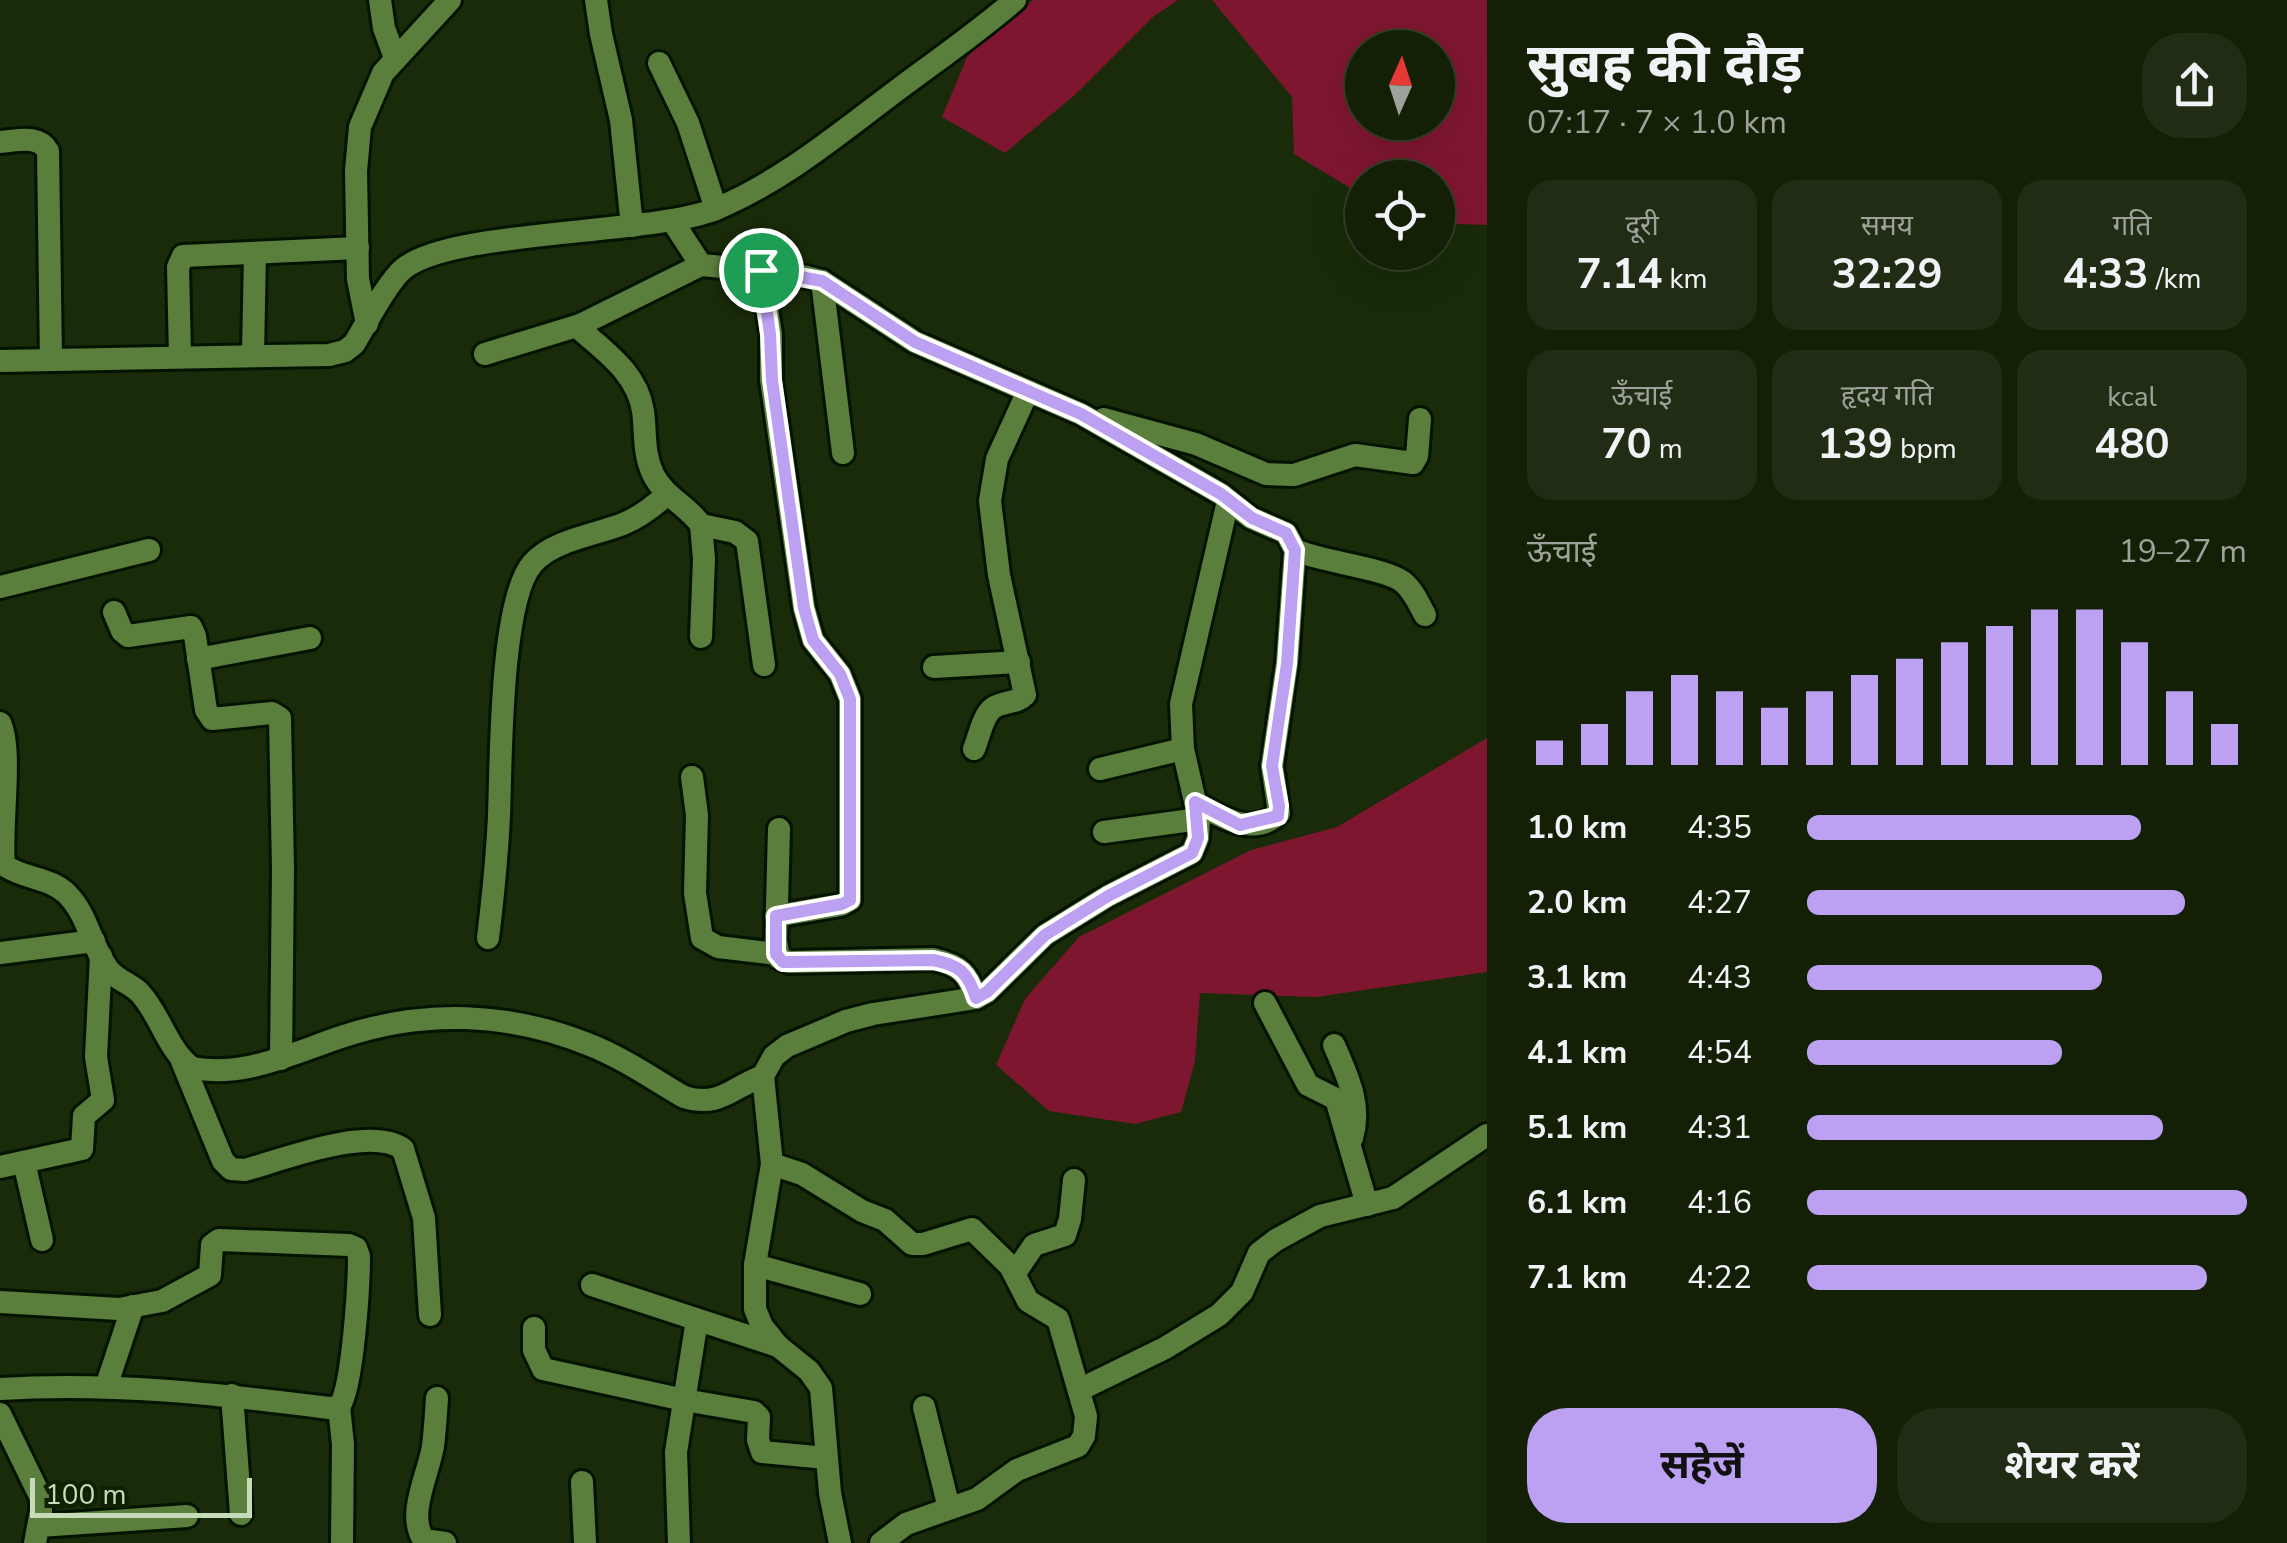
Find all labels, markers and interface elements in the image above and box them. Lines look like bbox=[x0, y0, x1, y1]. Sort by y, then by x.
text: सुबह की दौड़ bbox=[1527, 26, 1803, 101]
north arrow bbox=[1345, 30, 1455, 140]
map controls bbox=[1345, 30, 1455, 270]
button: share bbox=[2142, 33, 2247, 138]
text: 07:17 · 7 × 1.0 km bbox=[1527, 101, 1787, 144]
button: locate bbox=[1345, 160, 1455, 270]
text: दूरी bbox=[1625, 207, 1659, 245]
text: समय bbox=[1861, 207, 1913, 245]
text: गति bbox=[2113, 207, 2151, 245]
pin bbox=[719, 228, 804, 313]
icon: arrive bbox=[734, 243, 789, 298]
text: 7.14 bbox=[1576, 246, 1662, 303]
text: 32:29 bbox=[1831, 246, 1943, 303]
text: 4:33 bbox=[2062, 246, 2149, 303]
text: km bbox=[1662, 260, 1708, 298]
text: /km bbox=[2149, 260, 2202, 298]
text: ऊँचाई bbox=[1612, 377, 1672, 415]
text: हृदय गति bbox=[1841, 377, 1933, 415]
text: kcal bbox=[2107, 378, 2157, 416]
text: 70 bbox=[1601, 416, 1652, 473]
text: 139 bbox=[1817, 416, 1893, 473]
text: 480 bbox=[2094, 416, 2170, 473]
text: m bbox=[1652, 430, 1683, 468]
text: bpm bbox=[1893, 430, 1957, 468]
text: ऊँचाई bbox=[1527, 530, 1596, 573]
text: 19–27 m bbox=[2119, 530, 2247, 573]
text: 1.0 km bbox=[1527, 806, 1627, 849]
text: 4:35 bbox=[1687, 806, 1752, 849]
text: 2.0 km bbox=[1527, 881, 1627, 924]
text: 4:27 bbox=[1687, 881, 1752, 924]
text: 3.1 km bbox=[1527, 956, 1627, 999]
text: 4:43 bbox=[1687, 956, 1752, 999]
text: 4.1 km bbox=[1527, 1031, 1627, 1074]
text: 4:54 bbox=[1687, 1031, 1752, 1074]
text: 5.1 km bbox=[1527, 1106, 1627, 1149]
text: 4:31 bbox=[1687, 1106, 1752, 1149]
text: 6.1 km bbox=[1527, 1181, 1627, 1224]
text: 4:16 bbox=[1687, 1181, 1752, 1224]
text: 7.1 km bbox=[1527, 1256, 1627, 1299]
text: 4:22 bbox=[1687, 1256, 1752, 1299]
button: सहेजें bbox=[1527, 1408, 1877, 1523]
button: शेयर करें bbox=[1897, 1408, 2247, 1523]
scale bar bbox=[30, 1473, 252, 1518]
text: 100 m bbox=[45, 1476, 127, 1514]

